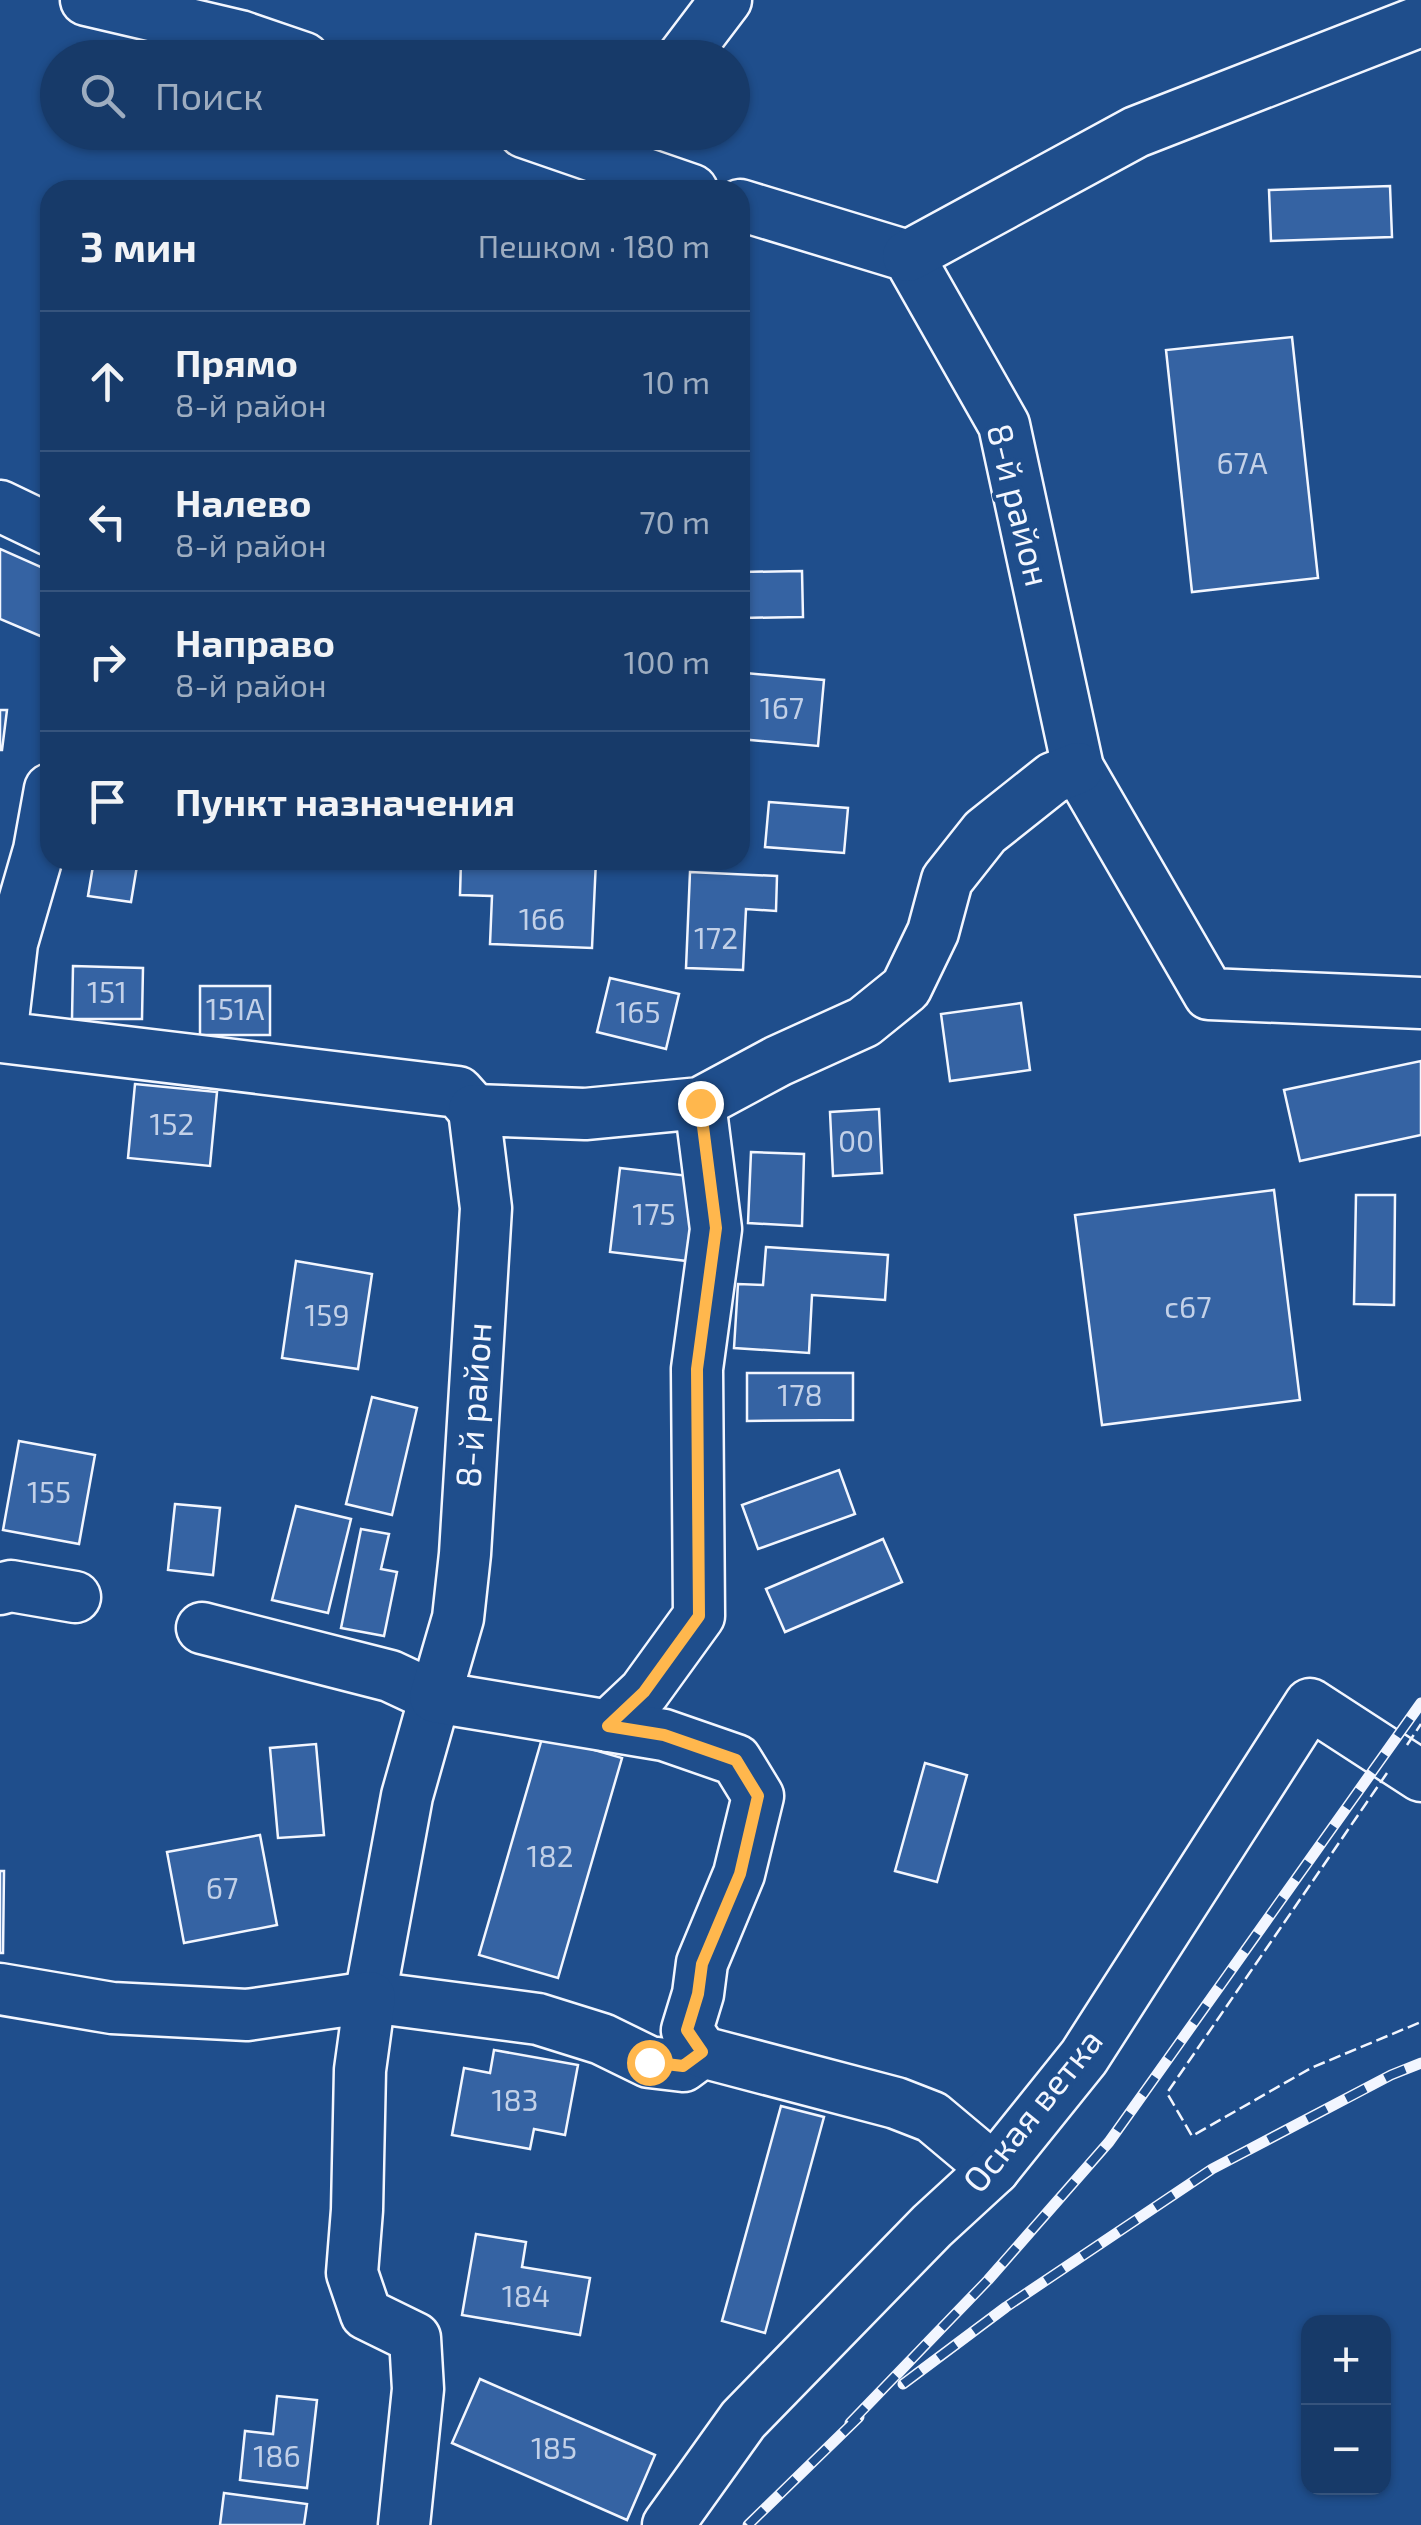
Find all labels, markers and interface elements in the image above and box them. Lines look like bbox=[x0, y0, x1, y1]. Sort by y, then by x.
search box bbox=[40, 40, 750, 150]
icon: search bbox=[75, 68, 130, 123]
text: Поиск bbox=[155, 72, 264, 118]
text: 3 мин bbox=[80, 220, 197, 270]
text: Пешком · 180 m bbox=[478, 226, 710, 264]
text: Прямо bbox=[175, 339, 298, 385]
icon: ahead bbox=[80, 354, 135, 409]
text: 10 m bbox=[643, 362, 710, 400]
text: 8-й район bbox=[175, 385, 327, 423]
street label: 8-й район bbox=[979, 419, 1060, 590]
house number: 67А bbox=[1216, 444, 1268, 480]
text: Налево bbox=[175, 479, 311, 525]
icon: left bbox=[80, 494, 135, 549]
text: 70 m bbox=[639, 502, 710, 540]
text: 8-й район bbox=[175, 525, 327, 563]
text: Направо bbox=[175, 619, 335, 665]
icon: right bbox=[80, 634, 135, 689]
text: 100 m bbox=[624, 642, 710, 680]
text: 8-й район bbox=[175, 665, 327, 703]
house number: 167 bbox=[760, 689, 804, 725]
icon: arrive bbox=[80, 774, 135, 829]
text: Пункт назначения bbox=[175, 778, 515, 824]
house number: 166 bbox=[519, 900, 565, 936]
house number: 172 bbox=[694, 919, 738, 955]
house number: 151 bbox=[87, 973, 127, 1009]
house number: 151А bbox=[206, 990, 265, 1026]
house number: 165 bbox=[615, 993, 661, 1029]
route end bbox=[678, 1081, 724, 1127]
house number: 152 bbox=[150, 1105, 194, 1141]
house number: 00 bbox=[838, 1122, 874, 1158]
house number: 175 bbox=[632, 1195, 676, 1231]
house number: с67 bbox=[1164, 1288, 1212, 1324]
house number: 159 bbox=[304, 1296, 350, 1332]
street label: 8-й район bbox=[445, 1321, 499, 1489]
house number: 178 bbox=[777, 1376, 823, 1412]
house number: 155 bbox=[27, 1473, 71, 1509]
house number: 182 bbox=[526, 1837, 574, 1873]
house number: 67 bbox=[206, 1869, 238, 1905]
street label: Оская ветка bbox=[953, 2020, 1110, 2200]
route start bbox=[627, 2040, 673, 2086]
house number: 183 bbox=[492, 2081, 538, 2117]
house number: 184 bbox=[502, 2277, 550, 2313]
map controls bbox=[1301, 2315, 1391, 2495]
button: + bbox=[1301, 2315, 1391, 2405]
button: − bbox=[1301, 2405, 1391, 2495]
house number: 185 bbox=[531, 2429, 577, 2465]
house number: 186 bbox=[253, 2437, 301, 2473]

